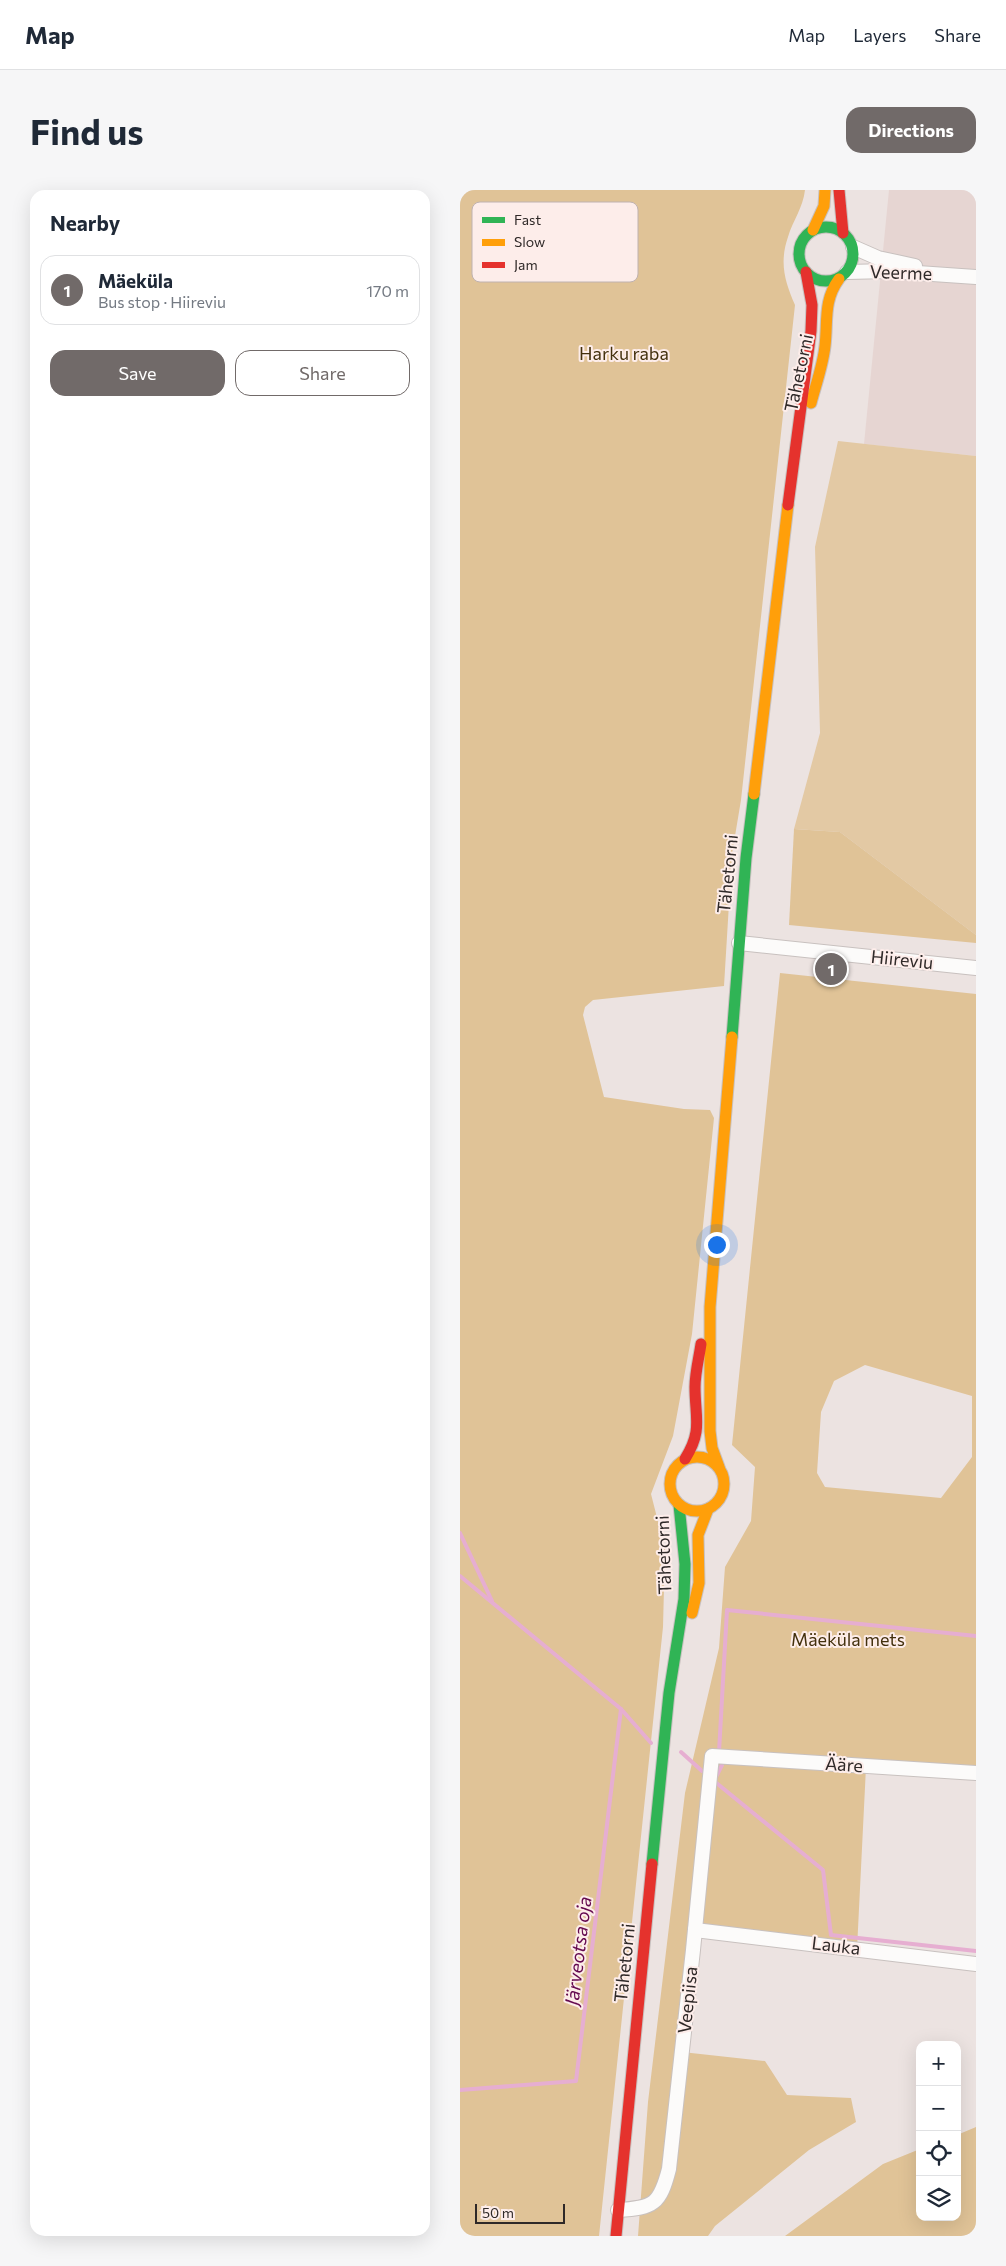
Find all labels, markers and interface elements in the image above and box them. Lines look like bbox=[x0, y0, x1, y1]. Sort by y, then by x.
text: Map bbox=[25, 20, 75, 49]
text: Map bbox=[788, 24, 825, 46]
text: Layers bbox=[853, 24, 906, 46]
text: Share bbox=[934, 24, 981, 46]
button: Directions bbox=[846, 107, 976, 153]
text: Find us bbox=[30, 109, 144, 152]
legend bbox=[472, 202, 638, 282]
text: Nearby bbox=[50, 210, 120, 235]
text: Fast bbox=[514, 211, 541, 228]
text: Slow bbox=[514, 233, 545, 250]
text: Jam bbox=[514, 256, 538, 273]
street label: Veerme bbox=[869, 260, 933, 284]
text: Mäeküla bbox=[98, 269, 173, 292]
text: 1 bbox=[63, 281, 71, 300]
text: 170 m bbox=[366, 281, 409, 300]
text: Bus stop · Hiireviu bbox=[98, 292, 226, 311]
street label: Tähetorni bbox=[779, 332, 817, 414]
park label: Harku raba bbox=[579, 342, 669, 364]
button: Save bbox=[50, 350, 225, 396]
button: Share bbox=[235, 350, 410, 396]
street label: Tähetorni bbox=[712, 833, 742, 914]
street label: Hiireviu bbox=[870, 945, 934, 973]
pin: 1 bbox=[815, 950, 847, 988]
your location bbox=[704, 1232, 730, 1258]
street label: Tähetorni bbox=[651, 1515, 675, 1595]
park label: Mäeküla mets bbox=[791, 1628, 905, 1650]
street label: Ääre bbox=[824, 1752, 864, 1776]
water label: Järveotsa oja bbox=[559, 1895, 596, 2009]
street label: Tähetorni bbox=[609, 1922, 639, 2003]
street label: Lauka bbox=[810, 1931, 862, 1959]
street label: Veepiisa bbox=[673, 1965, 701, 2035]
map controls bbox=[916, 2041, 961, 2221]
button: + bbox=[916, 2041, 961, 2086]
button: − bbox=[916, 2086, 961, 2131]
button: locate bbox=[916, 2131, 961, 2176]
button: layers bbox=[916, 2176, 961, 2221]
scale bar bbox=[475, 2201, 565, 2224]
text: 50 m bbox=[482, 2204, 514, 2221]

